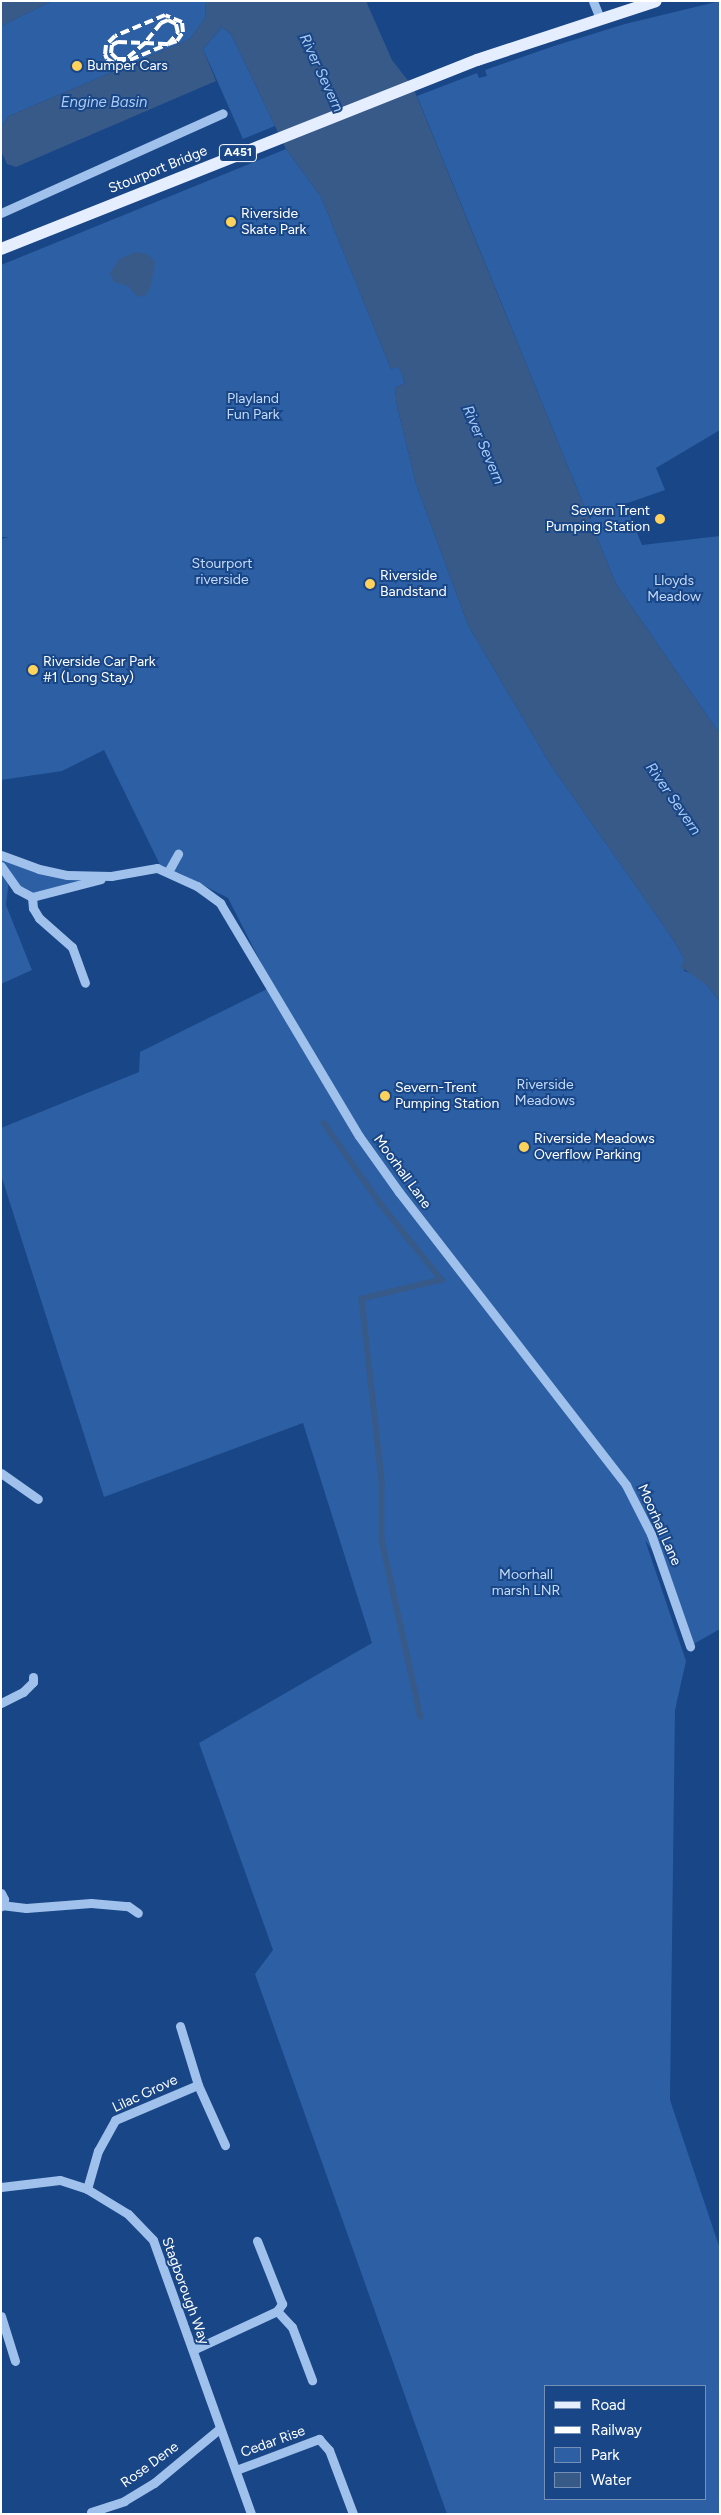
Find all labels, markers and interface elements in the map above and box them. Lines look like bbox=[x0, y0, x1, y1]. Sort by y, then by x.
water label: River Severn bbox=[295, 31, 347, 115]
place label: Bumper Cars bbox=[87, 58, 168, 74]
marker: Bumper Cars bbox=[71, 60, 83, 72]
water label: Engine Basin bbox=[61, 94, 147, 112]
street label: Stourport Bridge bbox=[106, 143, 210, 197]
road number: A451 bbox=[218, 144, 258, 162]
place label: Riverside Skate Park bbox=[241, 206, 306, 238]
marker: Riverside Skate Park bbox=[225, 216, 237, 228]
park label: Playland Fun Park bbox=[226, 391, 280, 424]
water label: River Severn bbox=[458, 403, 508, 487]
place label: Severn Trent Pumping Station bbox=[546, 503, 650, 536]
marker: Severn Trent Pumping Station bbox=[654, 513, 666, 525]
park label: Stourport riverside bbox=[192, 556, 252, 588]
place label: Riverside Bandstand bbox=[380, 568, 447, 600]
park label: Lloyds Meadow bbox=[647, 573, 701, 606]
marker: Riverside Bandstand bbox=[364, 578, 376, 590]
place label: Riverside Car Park #1 (Long Stay) bbox=[43, 654, 156, 686]
marker: Riverside Car Park #1 (Long Stay) bbox=[27, 664, 39, 676]
water label: River Severn bbox=[641, 759, 705, 839]
park label: Riverside Meadows bbox=[515, 1077, 575, 1110]
place label: Severn-Trent Pumping Station bbox=[395, 1080, 499, 1112]
marker: Severn-Trent Pumping Station bbox=[379, 1090, 391, 1102]
place label: Riverside Meadows Overflow Parking bbox=[534, 1131, 655, 1164]
street label: Moorhall Lane bbox=[370, 1132, 434, 1212]
marker: Riverside Meadows Overflow Parking bbox=[518, 1141, 530, 1153]
street label: Moorhall Lane bbox=[634, 1482, 684, 1568]
park label: Moorhall marsh LNR bbox=[492, 1567, 560, 1600]
street label: Lilac Grove bbox=[110, 2072, 180, 2116]
street label: Stagborough Way bbox=[158, 2235, 212, 2347]
legend bbox=[544, 2385, 706, 2500]
text: Road bbox=[591, 2396, 626, 2414]
text: Railway bbox=[591, 2421, 642, 2439]
street label: Cedar Rise bbox=[238, 2423, 308, 2461]
street label: Rose Dene bbox=[118, 2438, 182, 2492]
text: Park bbox=[591, 2446, 620, 2464]
text: Water bbox=[591, 2471, 631, 2489]

